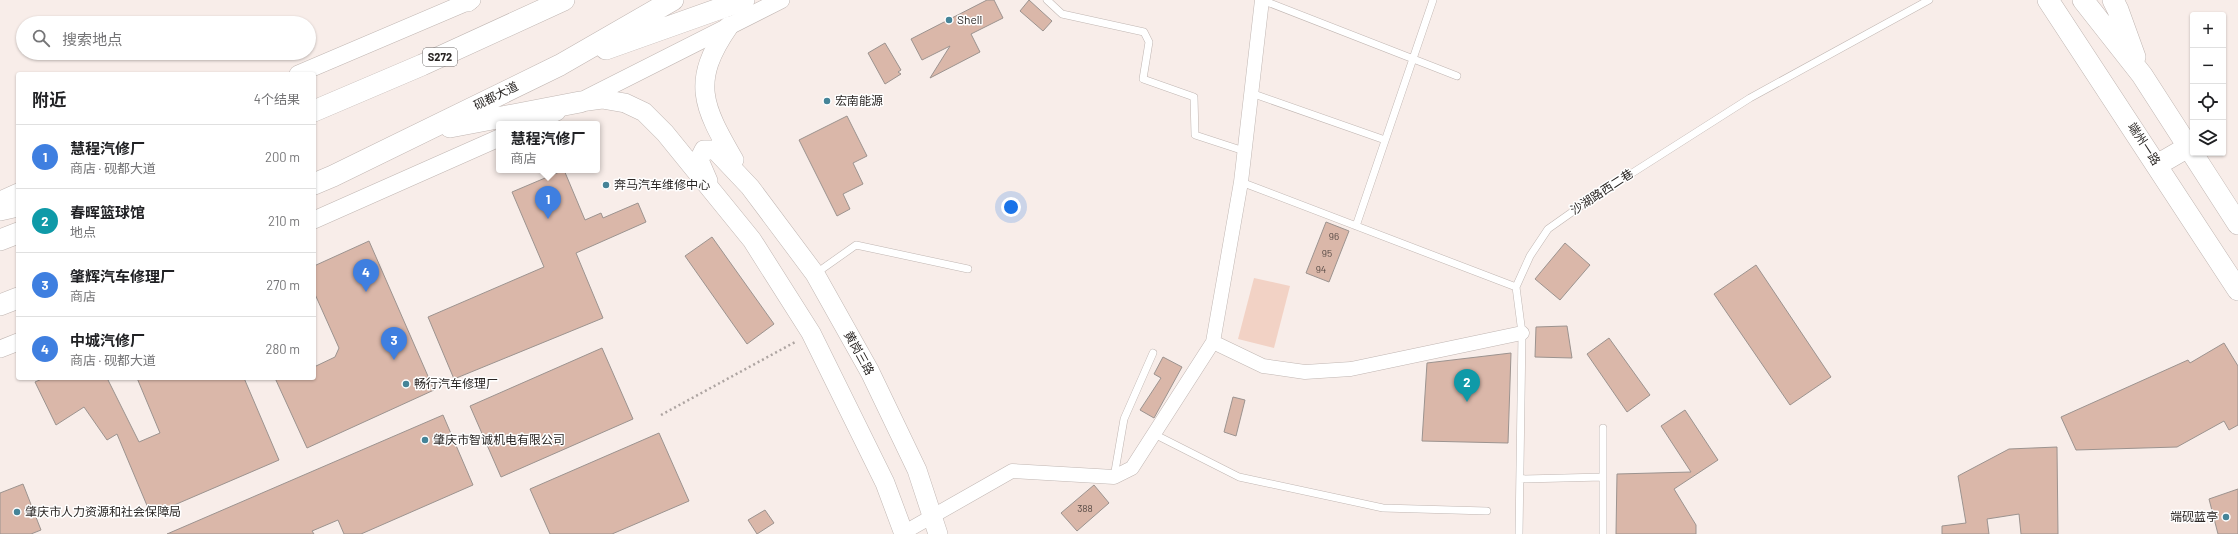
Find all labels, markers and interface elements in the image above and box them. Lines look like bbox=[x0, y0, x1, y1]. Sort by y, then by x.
place label: Shell bbox=[957, 12, 982, 26]
map controls bbox=[2190, 12, 2226, 156]
button: + bbox=[2190, 12, 2226, 48]
marker: Shell bbox=[944, 15, 954, 25]
search box bbox=[16, 16, 316, 60]
icon: search bbox=[30, 27, 52, 49]
text: 搜索地点 bbox=[62, 30, 122, 48]
road number: S272 bbox=[423, 48, 457, 66]
button: − bbox=[2190, 48, 2226, 84]
street label: 砚都大道 bbox=[471, 78, 520, 112]
button: locate bbox=[2190, 84, 2226, 120]
text: 附近 bbox=[32, 89, 66, 109]
text: 4个结果 bbox=[254, 91, 300, 107]
place label: 宏南能源 bbox=[835, 93, 883, 107]
marker: 宏南能源 bbox=[822, 96, 832, 106]
street label: 端州一路 bbox=[2126, 120, 2164, 167]
button: layers bbox=[2190, 120, 2226, 156]
popup bbox=[496, 121, 600, 173]
text: 慧程汽修厂 bbox=[510, 129, 586, 147]
text: 慧程汽修厂 bbox=[70, 139, 145, 157]
text: 1 bbox=[43, 149, 47, 165]
text: 200 m bbox=[265, 149, 300, 165]
text: 商店 bbox=[510, 150, 537, 166]
text: 商店 · 砚都大道 bbox=[70, 160, 156, 176]
street label: 沙湖路西二巷 bbox=[1567, 166, 1635, 217]
place label: 奔马汽车维修中心 bbox=[614, 177, 710, 191]
marker: 奔马汽车维修中心 bbox=[601, 180, 611, 190]
pin: 1 bbox=[535, 186, 561, 219]
your location bbox=[1001, 197, 1021, 217]
text: 春晖篮球馆 bbox=[70, 203, 145, 221]
text: 2 bbox=[41, 213, 49, 229]
text: 210 m bbox=[268, 213, 300, 229]
text: 地点 bbox=[70, 224, 96, 240]
house number: 96 bbox=[1329, 230, 1339, 242]
house number: 95 bbox=[1322, 247, 1332, 259]
pin: 4 bbox=[353, 259, 379, 292]
house number: 94 bbox=[1316, 263, 1326, 275]
text: 肇辉汽车修理厂 bbox=[70, 267, 175, 285]
text: 3 bbox=[41, 277, 49, 293]
text: 270 m bbox=[266, 277, 300, 293]
text: 商店 bbox=[70, 288, 96, 304]
pin: 3 bbox=[381, 327, 407, 360]
street label: 黄岗三路 bbox=[842, 328, 878, 377]
text: 中城汽修厂 bbox=[70, 331, 145, 349]
text: 4 bbox=[41, 341, 49, 357]
text: 280 m bbox=[266, 341, 300, 357]
text: 商店 · 砚都大道 bbox=[70, 352, 156, 368]
pin: 2 bbox=[1454, 369, 1480, 402]
place label: 畅行汽车修理厂 bbox=[414, 376, 498, 390]
marker: 畅行汽车修理厂 bbox=[401, 379, 411, 389]
place label: 肇庆市智诚机电有限公司 bbox=[433, 432, 565, 446]
marker: 肇庆市智诚机电有限公司 bbox=[420, 435, 430, 445]
house number: 388 bbox=[1077, 502, 1093, 514]
place label: 肇庆市人力资源和社会保障局 bbox=[25, 504, 181, 518]
marker: 肇庆市人力资源和社会保障局 bbox=[12, 507, 22, 517]
place label: 端砚蓝亭 bbox=[2170, 509, 2218, 523]
marker: 端砚蓝亭 bbox=[2221, 512, 2231, 522]

